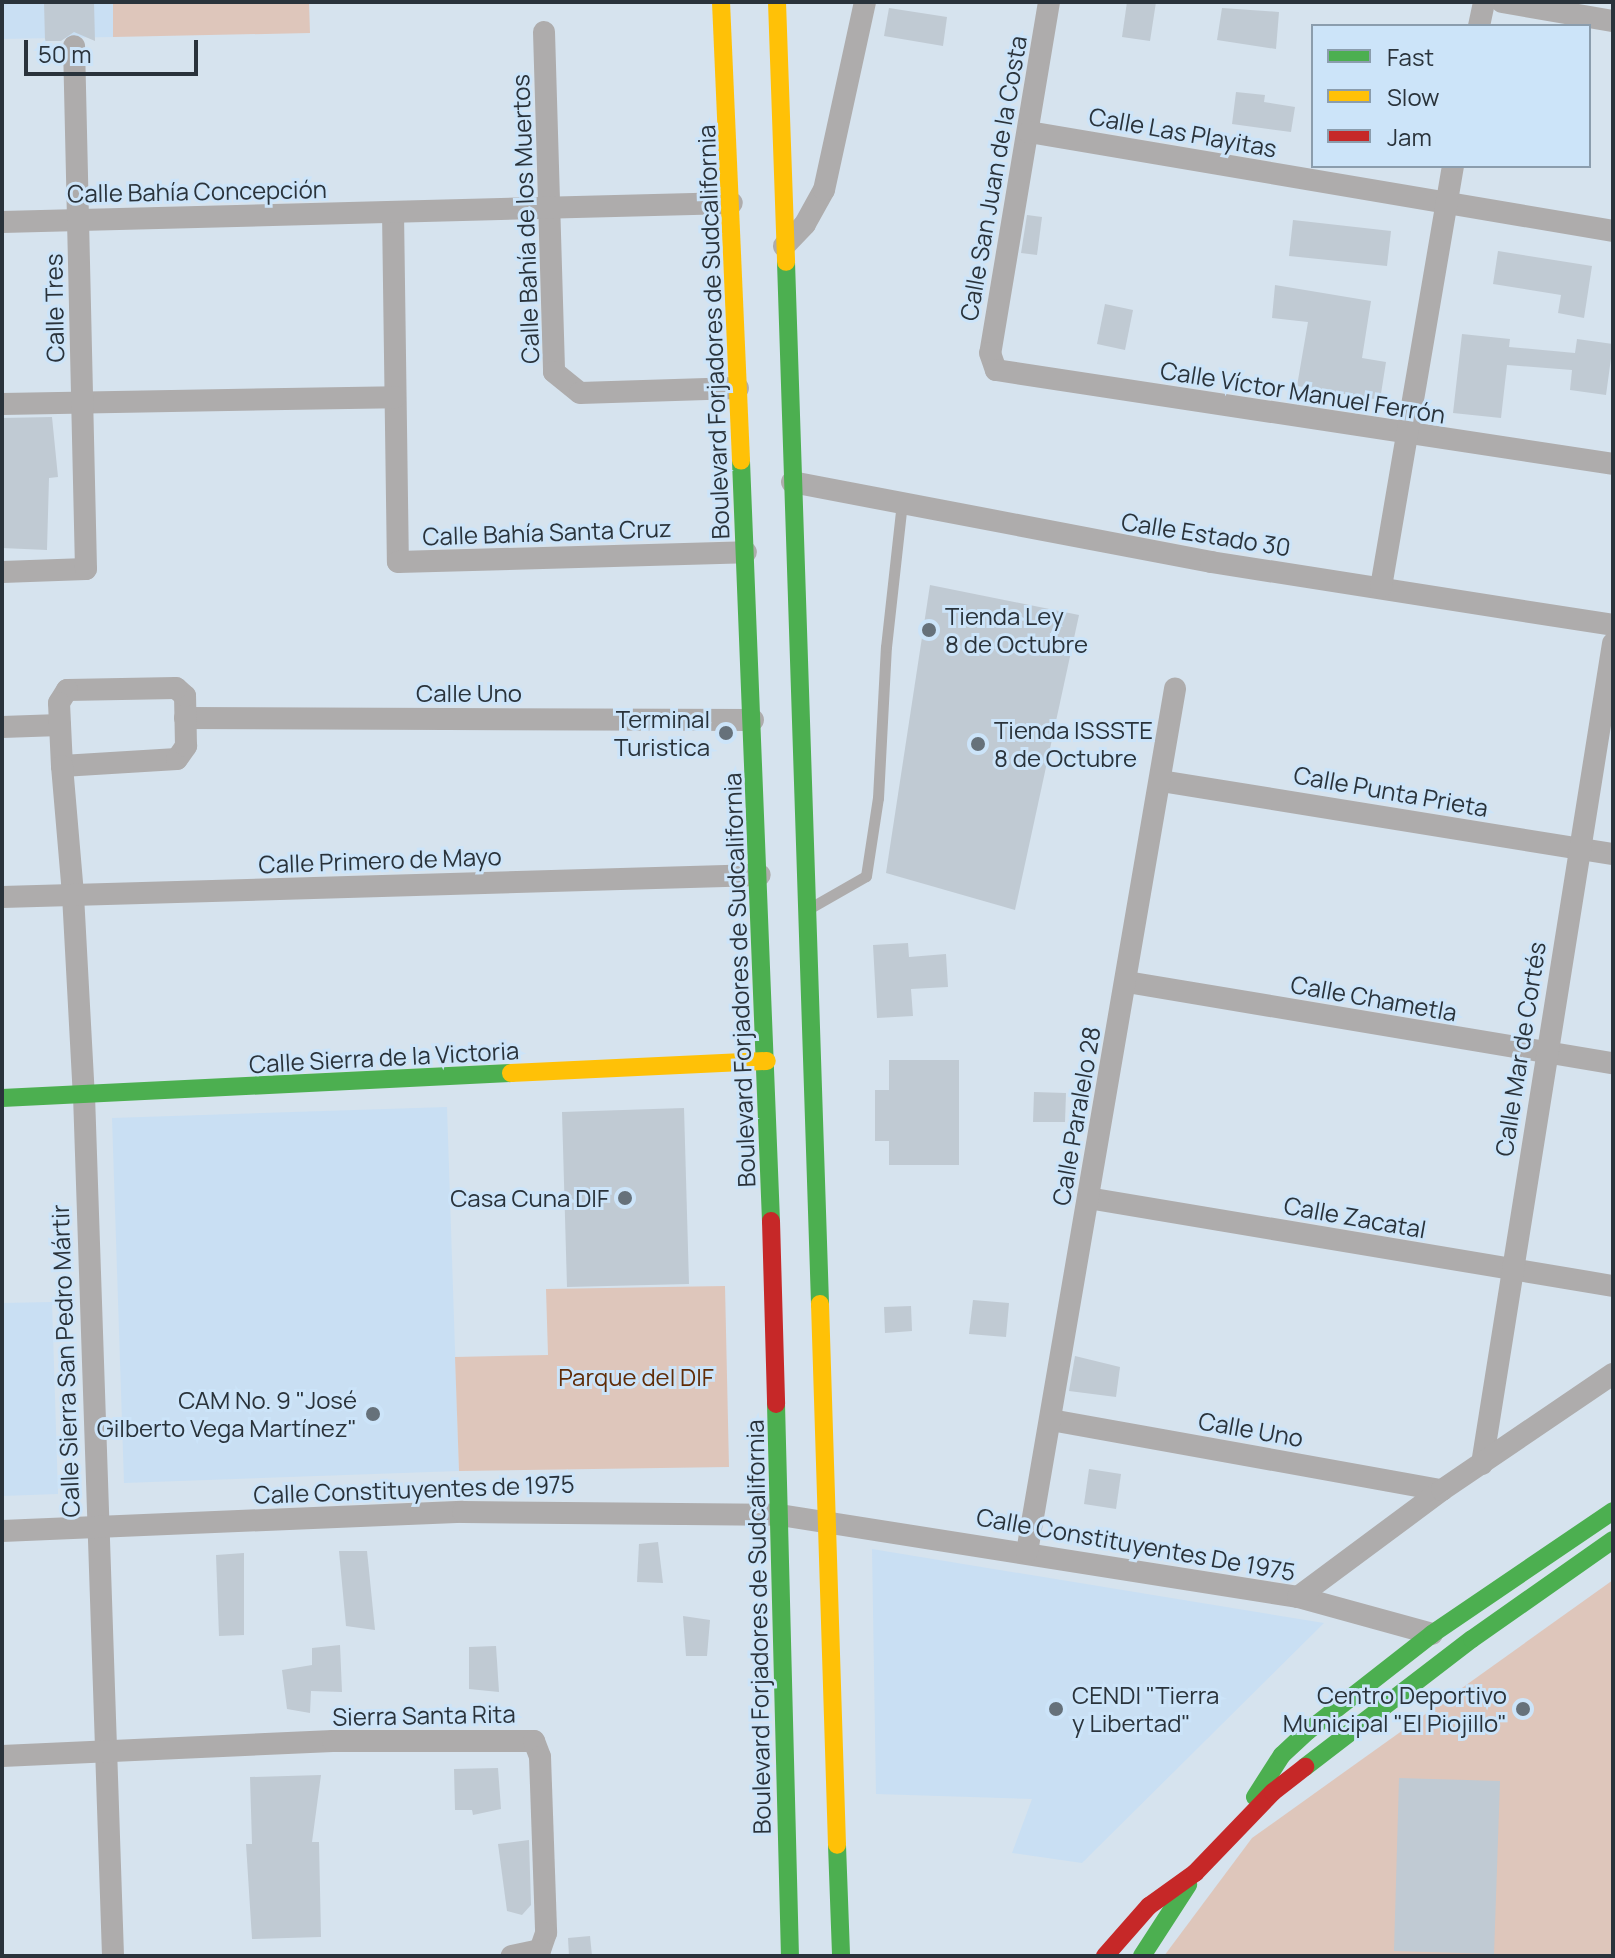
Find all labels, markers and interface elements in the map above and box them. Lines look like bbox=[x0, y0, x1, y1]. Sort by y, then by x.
scale bar bbox=[28, 24, 202, 74]
legend bbox=[1311, 24, 1591, 168]
street label: Calle San Juan de la Costa bbox=[954, 33, 1032, 323]
text: 50 m bbox=[38, 37, 92, 70]
text: Fast bbox=[1387, 40, 1434, 73]
street label: Calle Bahía de los Muertos bbox=[506, 74, 544, 364]
text: Slow bbox=[1387, 80, 1440, 113]
street label: Calle Las Playitas bbox=[1087, 101, 1279, 163]
text: Jam bbox=[1387, 120, 1432, 153]
street label: Boulevard Forjadores de Sudcalifornia bbox=[691, 124, 735, 540]
street label: Calle Bahía Concepción bbox=[67, 174, 327, 208]
street label: Calle Tres bbox=[39, 253, 69, 363]
street label: Calle Víctor Manuel Ferrón bbox=[1159, 355, 1447, 429]
street label: Calle Estado 30 bbox=[1119, 506, 1293, 562]
street label: Calle Bahía Santa Cruz bbox=[422, 513, 672, 551]
place label: Tienda Ley 8 de Octubre bbox=[945, 602, 1088, 658]
marker: Tienda Ley 8 de Octubre bbox=[920, 621, 938, 639]
street label: Calle Uno bbox=[416, 679, 522, 707]
place label: Terminal Turistica bbox=[614, 705, 710, 761]
place label: Tienda ISSSTE 8 de Octubre bbox=[994, 716, 1153, 772]
marker: Terminal Turistica bbox=[717, 724, 735, 742]
marker: Tienda ISSSTE 8 de Octubre bbox=[969, 735, 987, 753]
street label: Calle Punta Prieta bbox=[1291, 760, 1491, 822]
street label: Boulevard Forjadores de Sudcalifornia bbox=[717, 772, 761, 1188]
street label: Calle Primero de Mayo bbox=[258, 841, 502, 879]
street label: Calle Mar de Cortés bbox=[1489, 940, 1551, 1158]
street label: Calle Chametla bbox=[1289, 969, 1459, 1027]
street label: Calle Paralelo 28 bbox=[1046, 1024, 1106, 1208]
street label: Calle Sierra de la Victoria bbox=[248, 1036, 520, 1078]
place label: Casa Cuna DIF bbox=[450, 1184, 609, 1212]
marker: Casa Cuna DIF bbox=[616, 1189, 634, 1207]
street label: Calle Zacatal bbox=[1282, 1190, 1428, 1244]
street label: Calle Sierra San Pedro Mártir bbox=[45, 1204, 85, 1518]
park label: Parque del DIF bbox=[558, 1363, 714, 1391]
place label: CAM No. 9 "José Gilberto Vega Martínez" bbox=[97, 1386, 357, 1442]
marker: CAM No. 9 "José Gilberto Vega Martínez" bbox=[364, 1405, 382, 1423]
street label: Calle Uno bbox=[1196, 1406, 1306, 1452]
street label: Boulevard Forjadores de Sudcalifornia bbox=[740, 1419, 776, 1835]
street label: Calle Constituyentes de 1975 bbox=[253, 1469, 575, 1509]
street label: Calle Constituyentes De 1975 bbox=[974, 1502, 1298, 1586]
place label: CENDI "Tierra y Libertad" bbox=[1072, 1681, 1219, 1737]
place label: Centro Deportivo Municipal "El Piojillo" bbox=[1283, 1681, 1507, 1737]
street label: Sierra Santa Rita bbox=[332, 1699, 516, 1731]
marker: CENDI "Tierra y Libertad" bbox=[1047, 1700, 1065, 1718]
marker: Centro Deportivo Municipal "El Piojillo" bbox=[1514, 1700, 1532, 1718]

